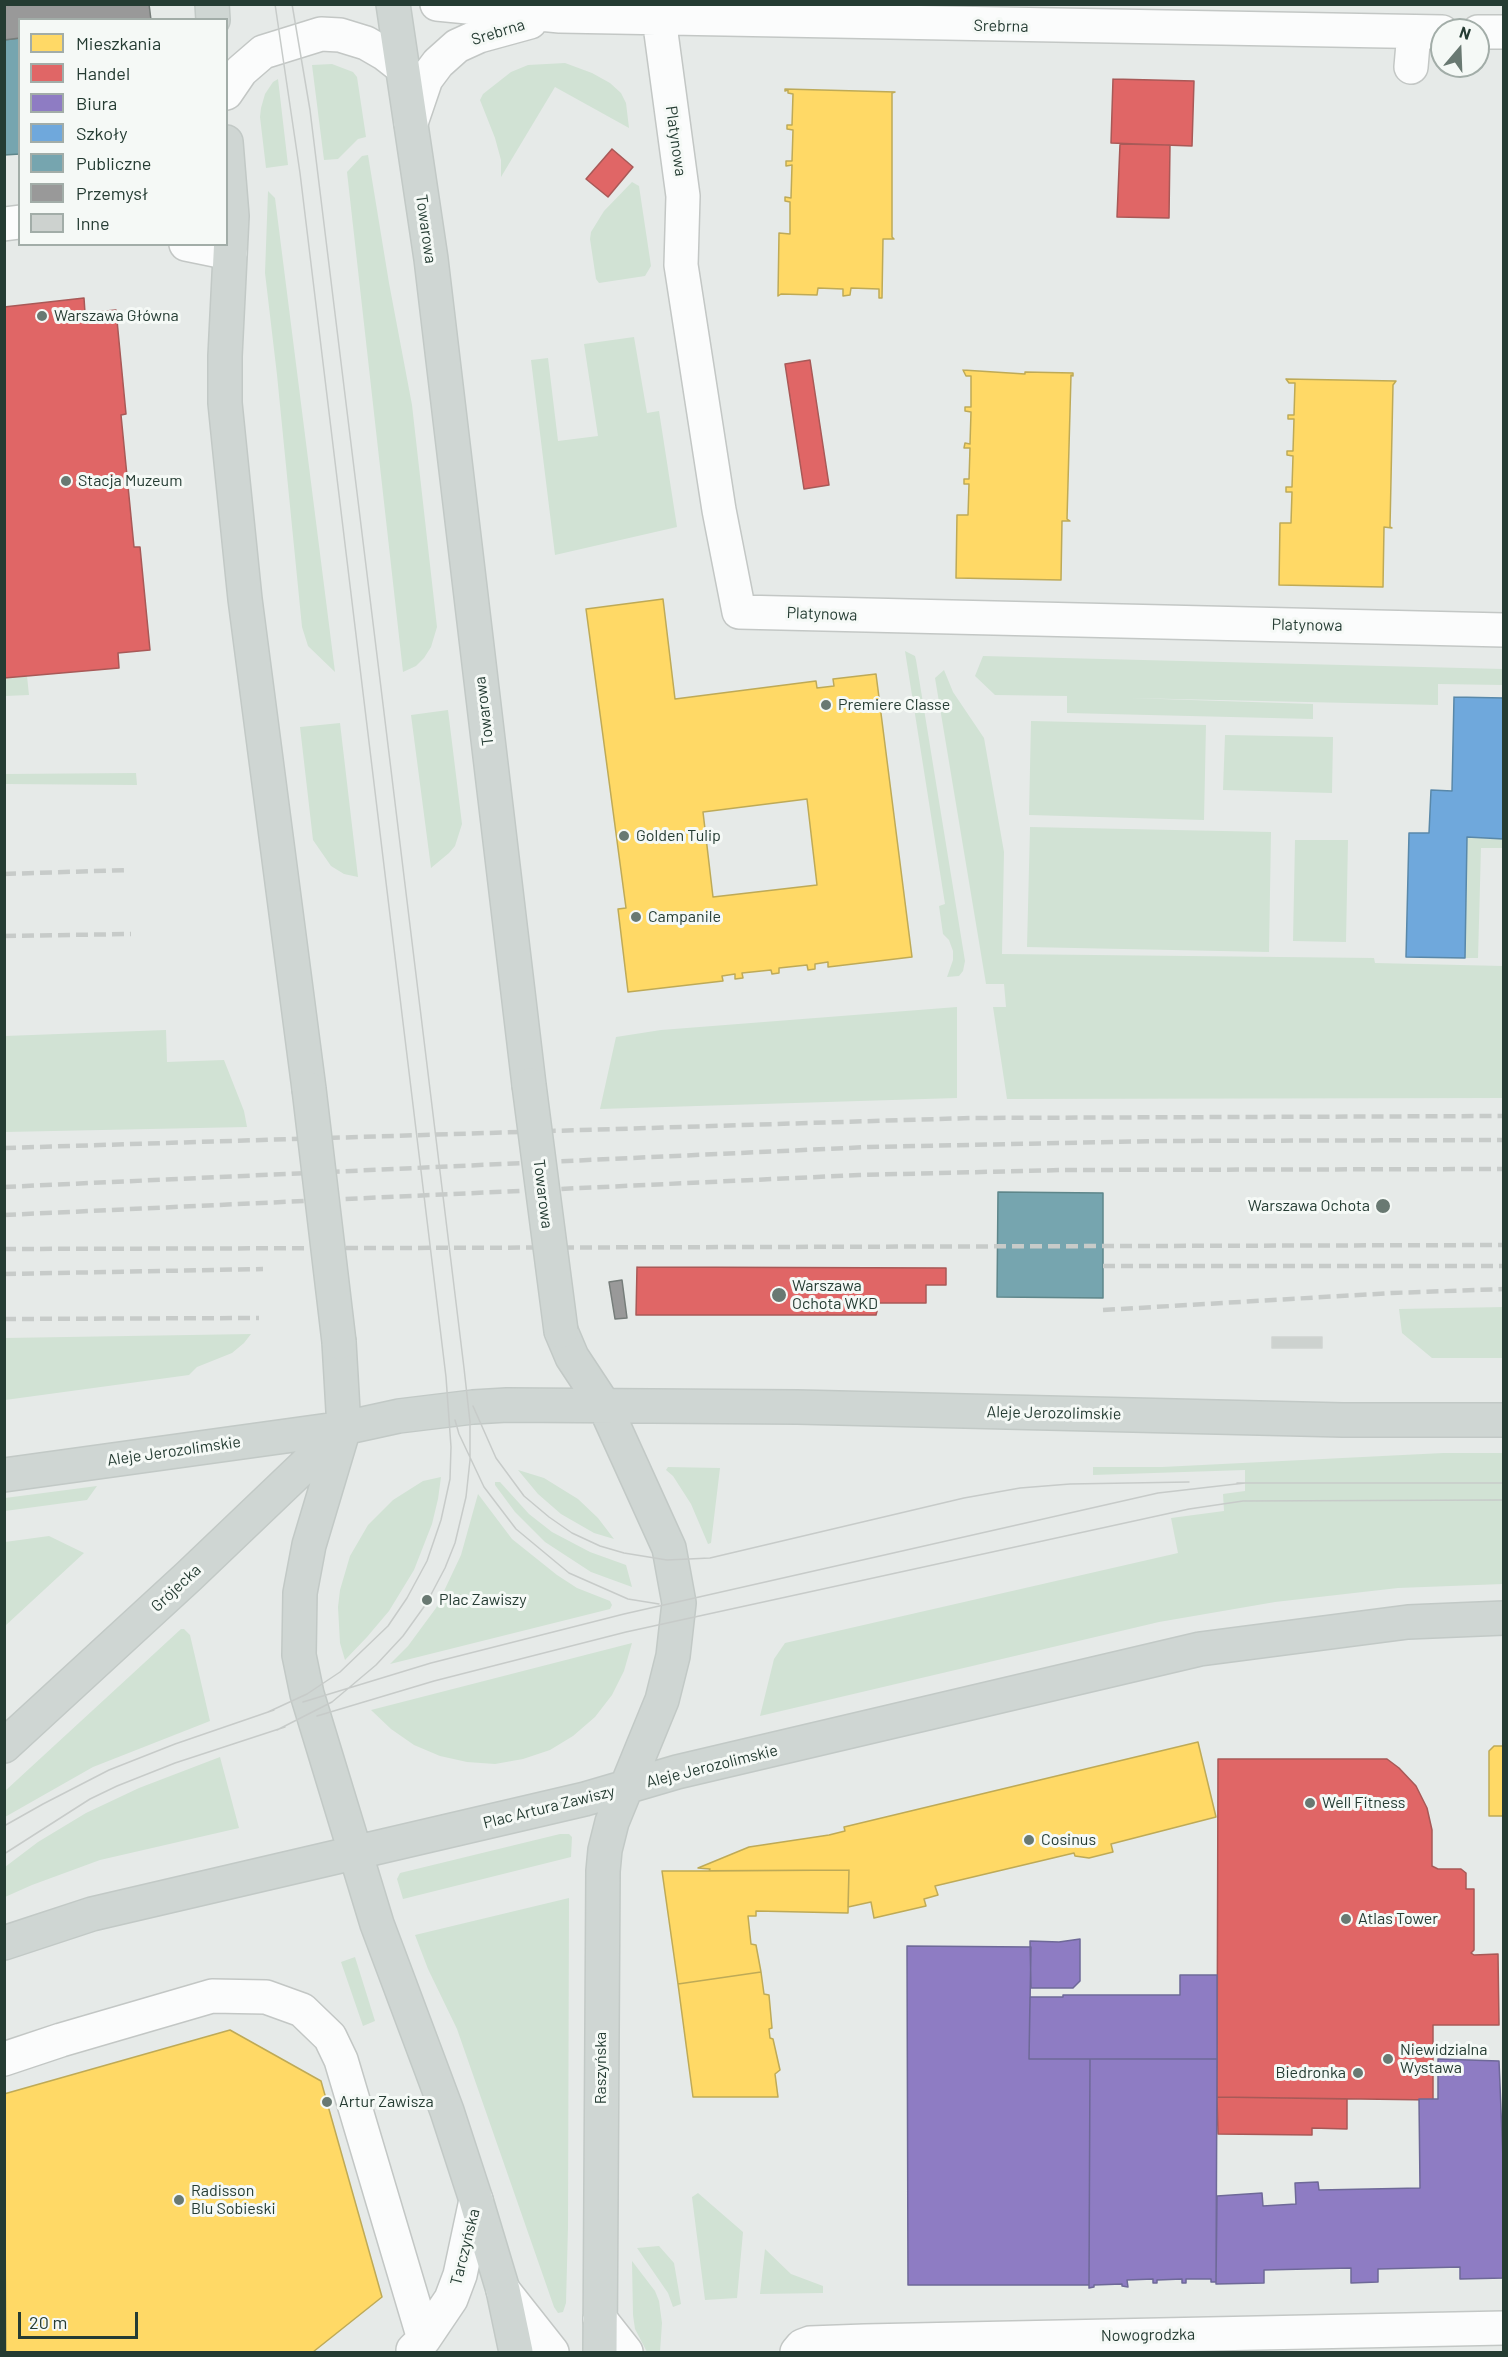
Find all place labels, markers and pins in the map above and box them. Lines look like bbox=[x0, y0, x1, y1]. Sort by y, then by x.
place label: Warszawa Główna bbox=[54, 306, 179, 326]
marker: Warszawa Główna bbox=[35, 309, 49, 323]
place label: Stacja Muzeum bbox=[78, 471, 182, 491]
marker: Stacja Muzeum bbox=[59, 474, 73, 488]
place label: Premiere Classe bbox=[838, 695, 950, 715]
marker: Premiere Classe bbox=[819, 698, 833, 712]
place label: Golden Tulip bbox=[636, 826, 721, 846]
marker: Golden Tulip bbox=[617, 829, 631, 843]
place label: Campanile bbox=[648, 907, 721, 927]
marker: Campanile bbox=[629, 910, 643, 924]
place label: Warszawa Ochota bbox=[1248, 1196, 1370, 1216]
marker: Warszawa Ochota bbox=[1374, 1197, 1392, 1215]
place label: Warszawa Ochota WKD bbox=[792, 1276, 878, 1314]
marker: Warszawa Ochota WKD bbox=[770, 1286, 788, 1304]
place label: Plac Zawiszy bbox=[439, 1590, 527, 1610]
marker: Plac Zawiszy bbox=[420, 1593, 434, 1607]
place label: Well Fitness bbox=[1322, 1793, 1405, 1813]
marker: Well Fitness bbox=[1303, 1796, 1317, 1810]
place label: Cosinus bbox=[1041, 1830, 1096, 1850]
marker: Cosinus bbox=[1022, 1833, 1036, 1847]
place label: Atlas Tower bbox=[1358, 1909, 1438, 1929]
marker: Atlas Tower bbox=[1339, 1912, 1353, 1926]
place label: Niewidzialna Wystawa bbox=[1400, 2040, 1487, 2078]
marker: Niewidzialna Wystawa bbox=[1381, 2052, 1395, 2066]
place label: Biedronka bbox=[1276, 2063, 1346, 2083]
marker: Biedronka bbox=[1351, 2066, 1365, 2080]
place label: Artur Zawisza bbox=[339, 2092, 434, 2112]
marker: Artur Zawisza bbox=[320, 2095, 334, 2109]
place label: Radisson Blu Sobieski bbox=[191, 2181, 276, 2219]
marker: Radisson Blu Sobieski bbox=[172, 2193, 186, 2207]

